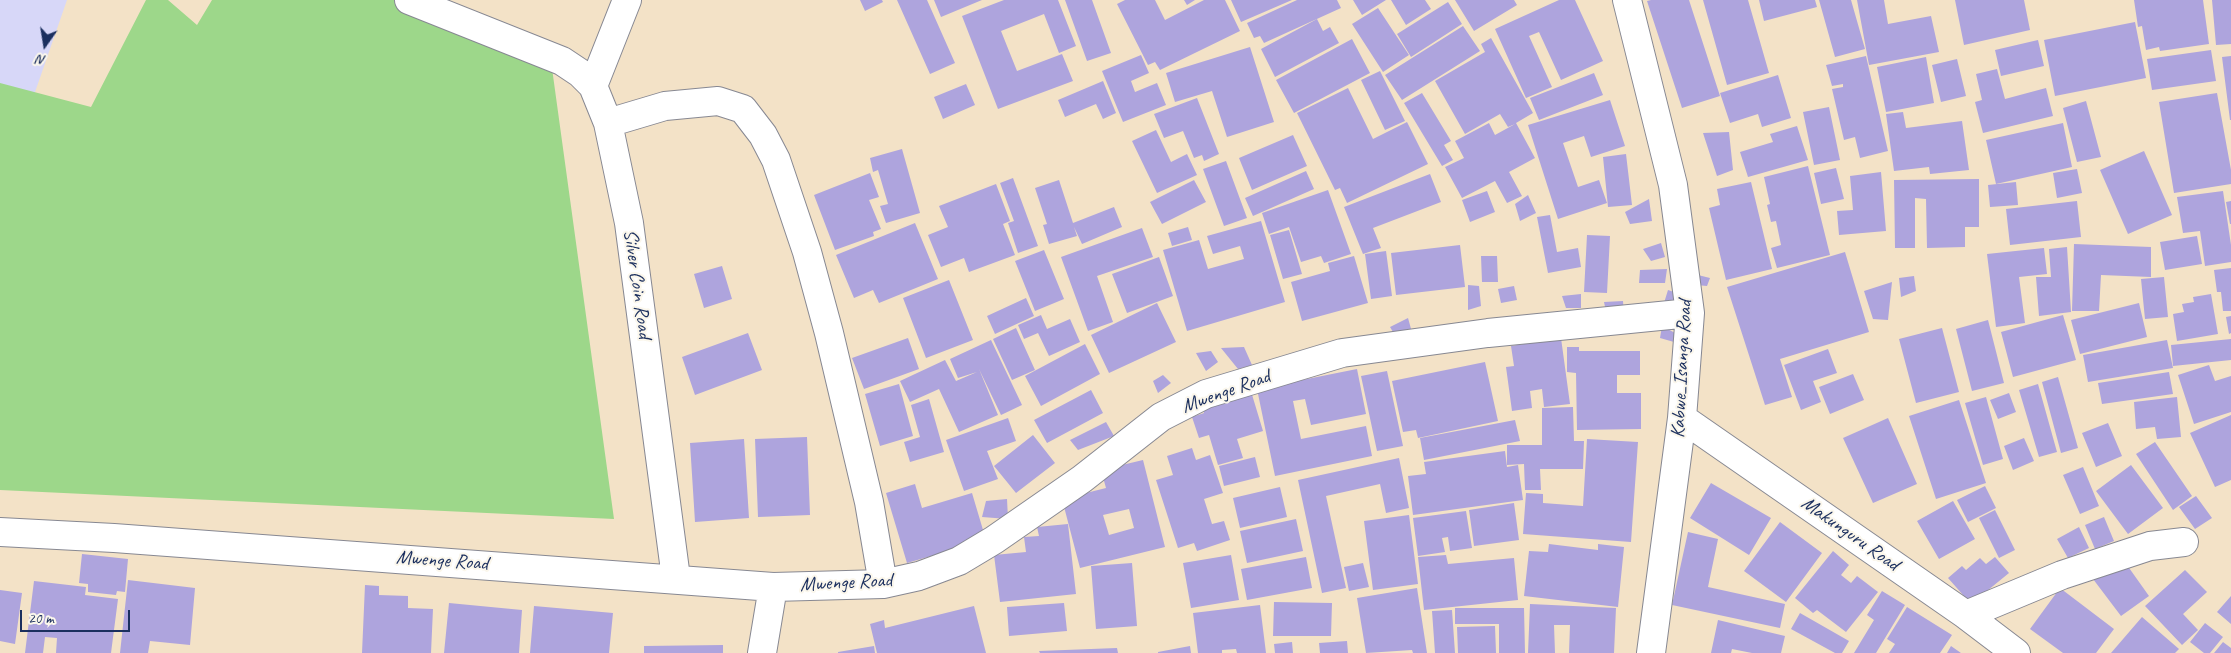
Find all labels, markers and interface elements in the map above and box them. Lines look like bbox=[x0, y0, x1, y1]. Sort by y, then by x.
north arrow bbox=[20, 20, 70, 70]
text: N bbox=[35, 51, 48, 69]
street label: Silver Coin Road bbox=[617, 228, 657, 340]
street label: Kabwe_Isanga Road bbox=[1666, 299, 1698, 439]
street label: Mwenge Road bbox=[1179, 365, 1273, 419]
street label: Makunguru Road bbox=[1796, 491, 1904, 577]
street label: Mwenge Road bbox=[395, 546, 489, 576]
street label: Mwenge Road bbox=[799, 569, 893, 597]
scale bar bbox=[22, 600, 132, 632]
text: 20 m bbox=[28, 609, 54, 628]

